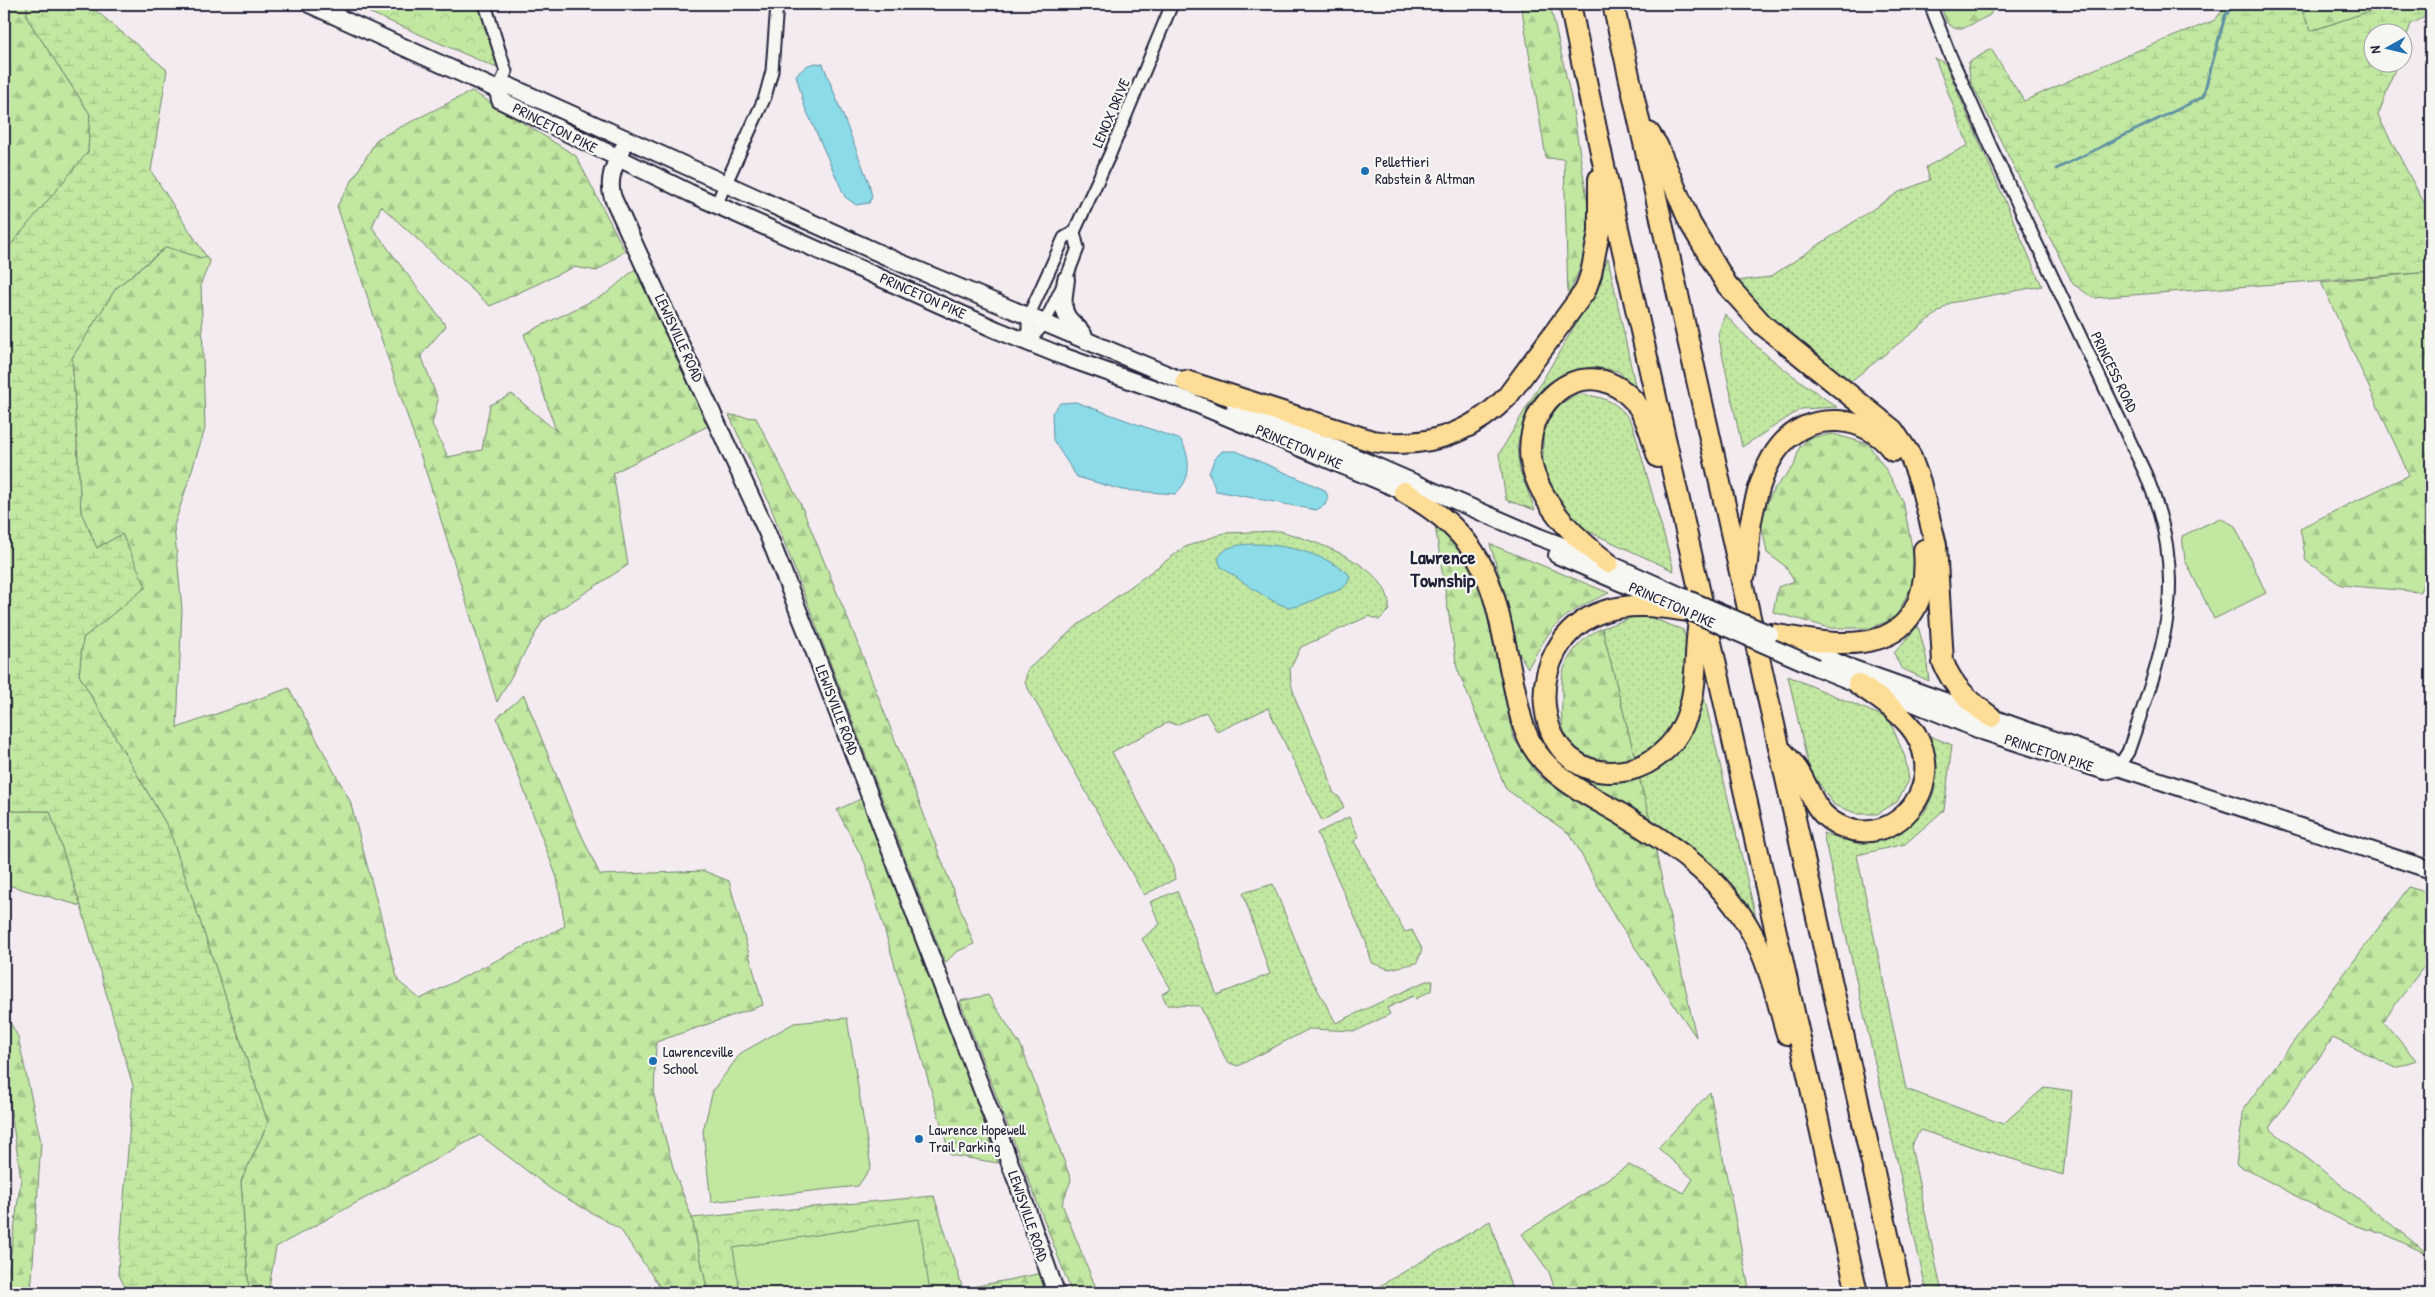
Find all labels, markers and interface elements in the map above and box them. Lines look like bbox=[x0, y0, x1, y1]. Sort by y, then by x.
north arrow bbox=[2362, 22, 2412, 72]
text: N bbox=[2365, 44, 2385, 55]
street label: LENOX DRIVE bbox=[1087, 75, 1135, 151]
street label: PRINCETON PIKE bbox=[509, 97, 601, 158]
place label: Pellettieri Rabstein & Altman bbox=[1375, 151, 1475, 189]
marker: Pellettieri Rabstein & Altman bbox=[1359, 165, 1371, 177]
street label: PRINCETON PIKE bbox=[877, 267, 970, 324]
street label: LEWISVILLE ROAD bbox=[650, 290, 709, 386]
street label: PRINCESS ROAD bbox=[2086, 328, 2143, 416]
street label: PRINCETON PIKE bbox=[1253, 419, 1346, 474]
district label: Lawrence Township bbox=[1410, 543, 1476, 594]
street label: PRINCETON PIKE bbox=[1626, 576, 1719, 633]
street label: LEWISVILLE ROAD bbox=[811, 662, 865, 759]
street label: PRINCETON PIKE bbox=[2002, 728, 2097, 777]
place label: Lawrenceville School bbox=[663, 1041, 734, 1079]
marker: Lawrenceville School bbox=[647, 1055, 659, 1067]
place label: Lawrence Hopewell Trail Parking bbox=[929, 1119, 1027, 1157]
marker: Lawrence Hopewell Trail Parking bbox=[913, 1133, 925, 1145]
street label: LEWISVILLE ROAD bbox=[1003, 1168, 1054, 1265]

